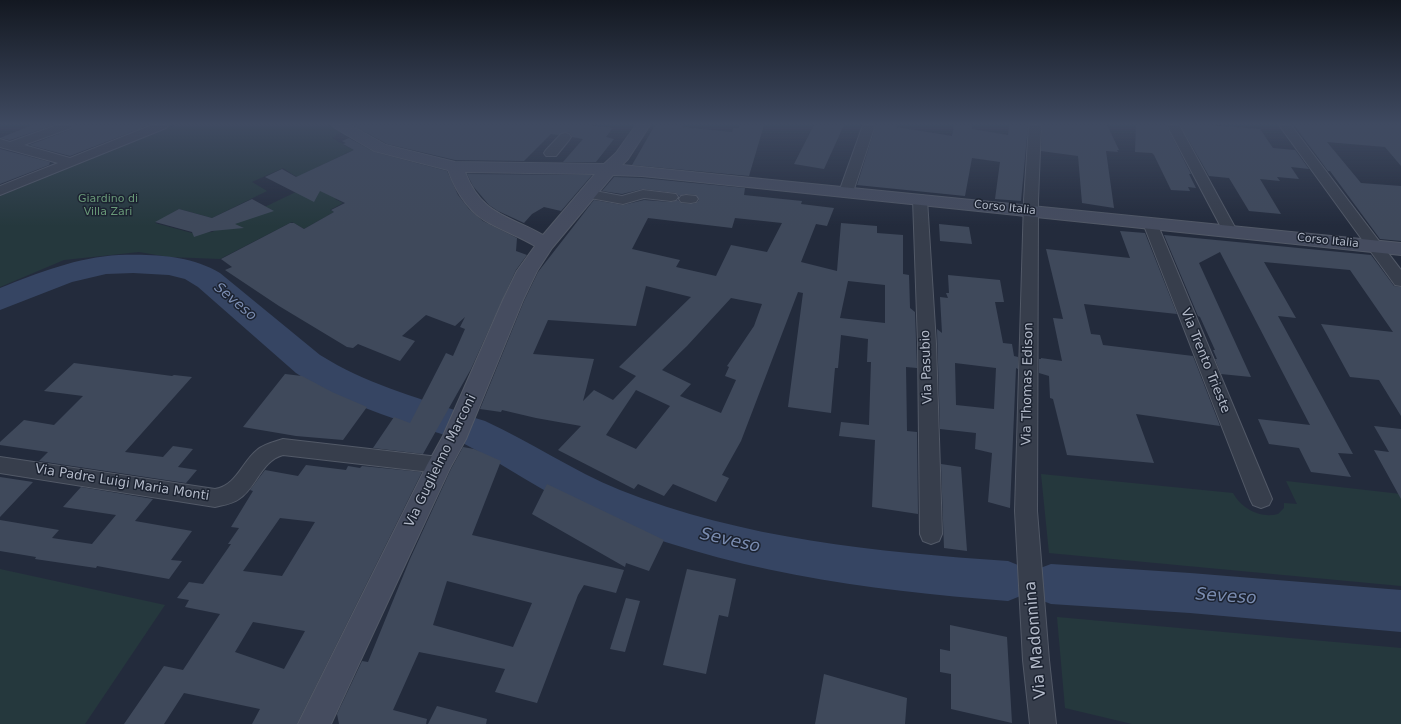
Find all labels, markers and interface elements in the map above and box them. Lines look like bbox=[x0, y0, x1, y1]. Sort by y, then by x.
park label: Giardino di Villa Zari bbox=[78, 192, 138, 218]
street label: Corso Italia bbox=[973, 198, 1037, 218]
street label: Corso Italia bbox=[1296, 231, 1360, 251]
water label: Seveso bbox=[210, 279, 260, 325]
street label: Via Trento Trieste bbox=[1177, 306, 1233, 416]
street label: Via Thomas Edison bbox=[1019, 322, 1037, 446]
street label: Via Pasubio bbox=[918, 330, 936, 404]
street label: Via Guglielmo Marconi bbox=[402, 392, 480, 530]
street label: Via Padre Luigi Maria Monti bbox=[34, 462, 210, 504]
water label: Seveso bbox=[698, 524, 762, 558]
street label: Via Madonnina bbox=[1021, 580, 1051, 700]
water label: Seveso bbox=[1195, 585, 1257, 609]

